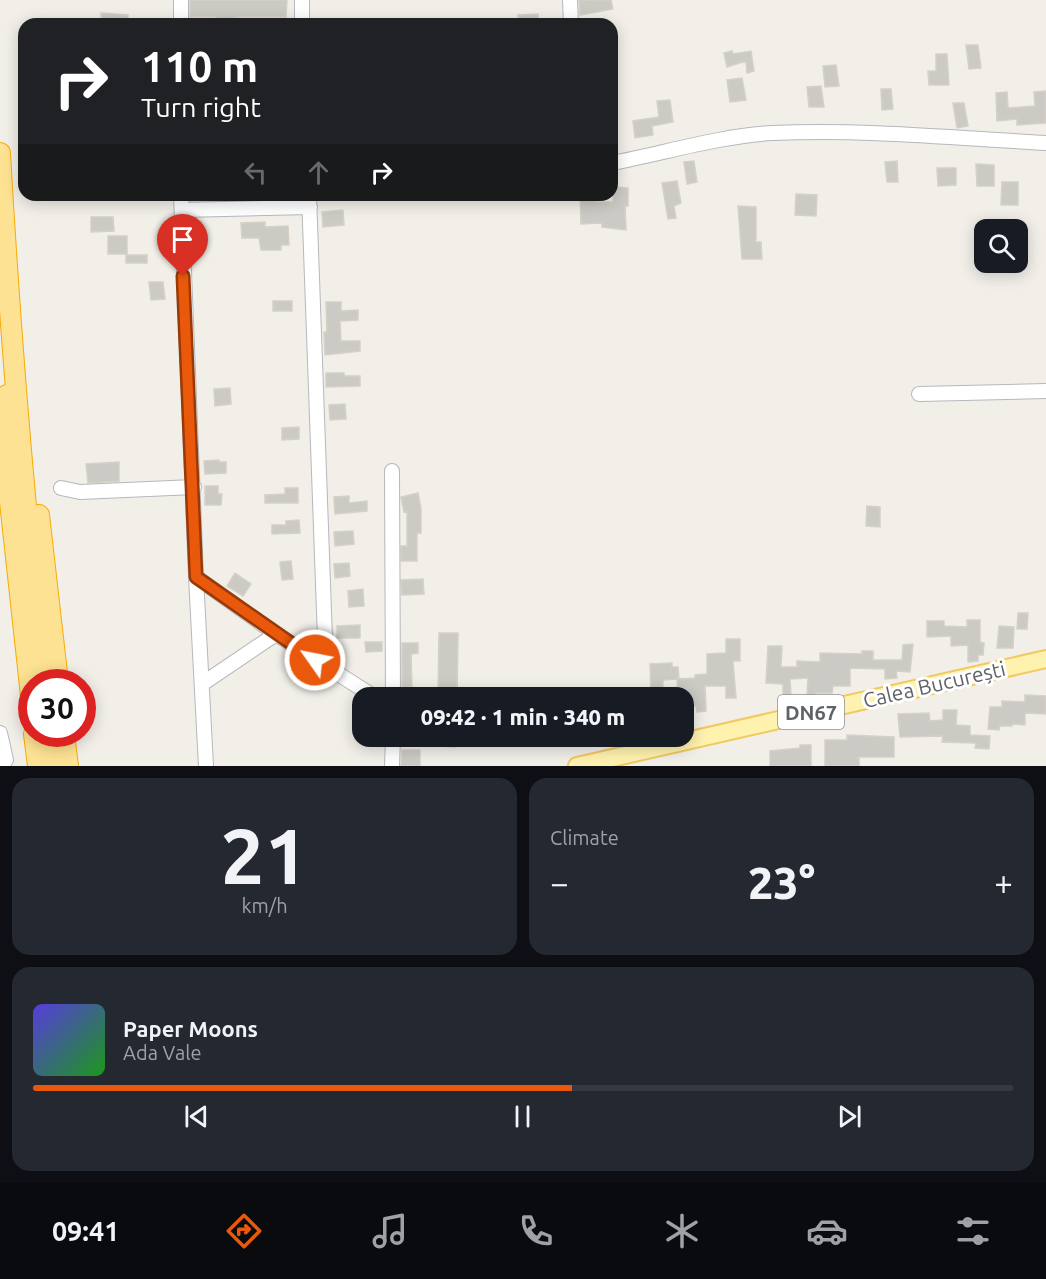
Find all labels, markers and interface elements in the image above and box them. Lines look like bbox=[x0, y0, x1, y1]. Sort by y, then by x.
icon: right bbox=[42, 42, 120, 120]
text: 110 m bbox=[141, 43, 258, 90]
text: Turn right bbox=[141, 92, 261, 122]
icon: left bbox=[239, 156, 272, 189]
icon: ahead bbox=[302, 156, 335, 189]
icon: right bbox=[365, 156, 398, 189]
pin bbox=[157, 214, 208, 276]
map controls bbox=[974, 219, 1028, 273]
button: search bbox=[974, 219, 1028, 273]
icon: arrive bbox=[166, 223, 199, 256]
position arrow bbox=[283, 628, 347, 692]
street label: Calea București bbox=[860, 656, 1008, 712]
speed limit sign: 30 bbox=[18, 669, 96, 747]
road number: DN67 bbox=[778, 695, 844, 729]
text: 09:42 · 1 min · 340 m bbox=[421, 704, 625, 729]
text: 21 bbox=[221, 811, 308, 899]
text: Climate bbox=[550, 826, 619, 849]
text: 23° bbox=[748, 857, 815, 908]
text: − bbox=[550, 864, 569, 901]
text: + bbox=[994, 864, 1013, 901]
text: km/h bbox=[241, 894, 288, 917]
text: Paper Moons bbox=[123, 1016, 258, 1041]
text: Ada Vale bbox=[123, 1041, 201, 1064]
icon: previous bbox=[180, 1100, 213, 1133]
icon: pause bbox=[506, 1100, 539, 1133]
icon: next bbox=[833, 1100, 866, 1133]
icon: directions bbox=[223, 1210, 265, 1252]
icon: music bbox=[369, 1210, 411, 1252]
icon: phone bbox=[515, 1210, 557, 1252]
icon: climate bbox=[661, 1210, 703, 1252]
icon: car bbox=[806, 1210, 848, 1252]
icon: filters bbox=[952, 1210, 994, 1252]
text: 09:41 bbox=[52, 1216, 119, 1246]

